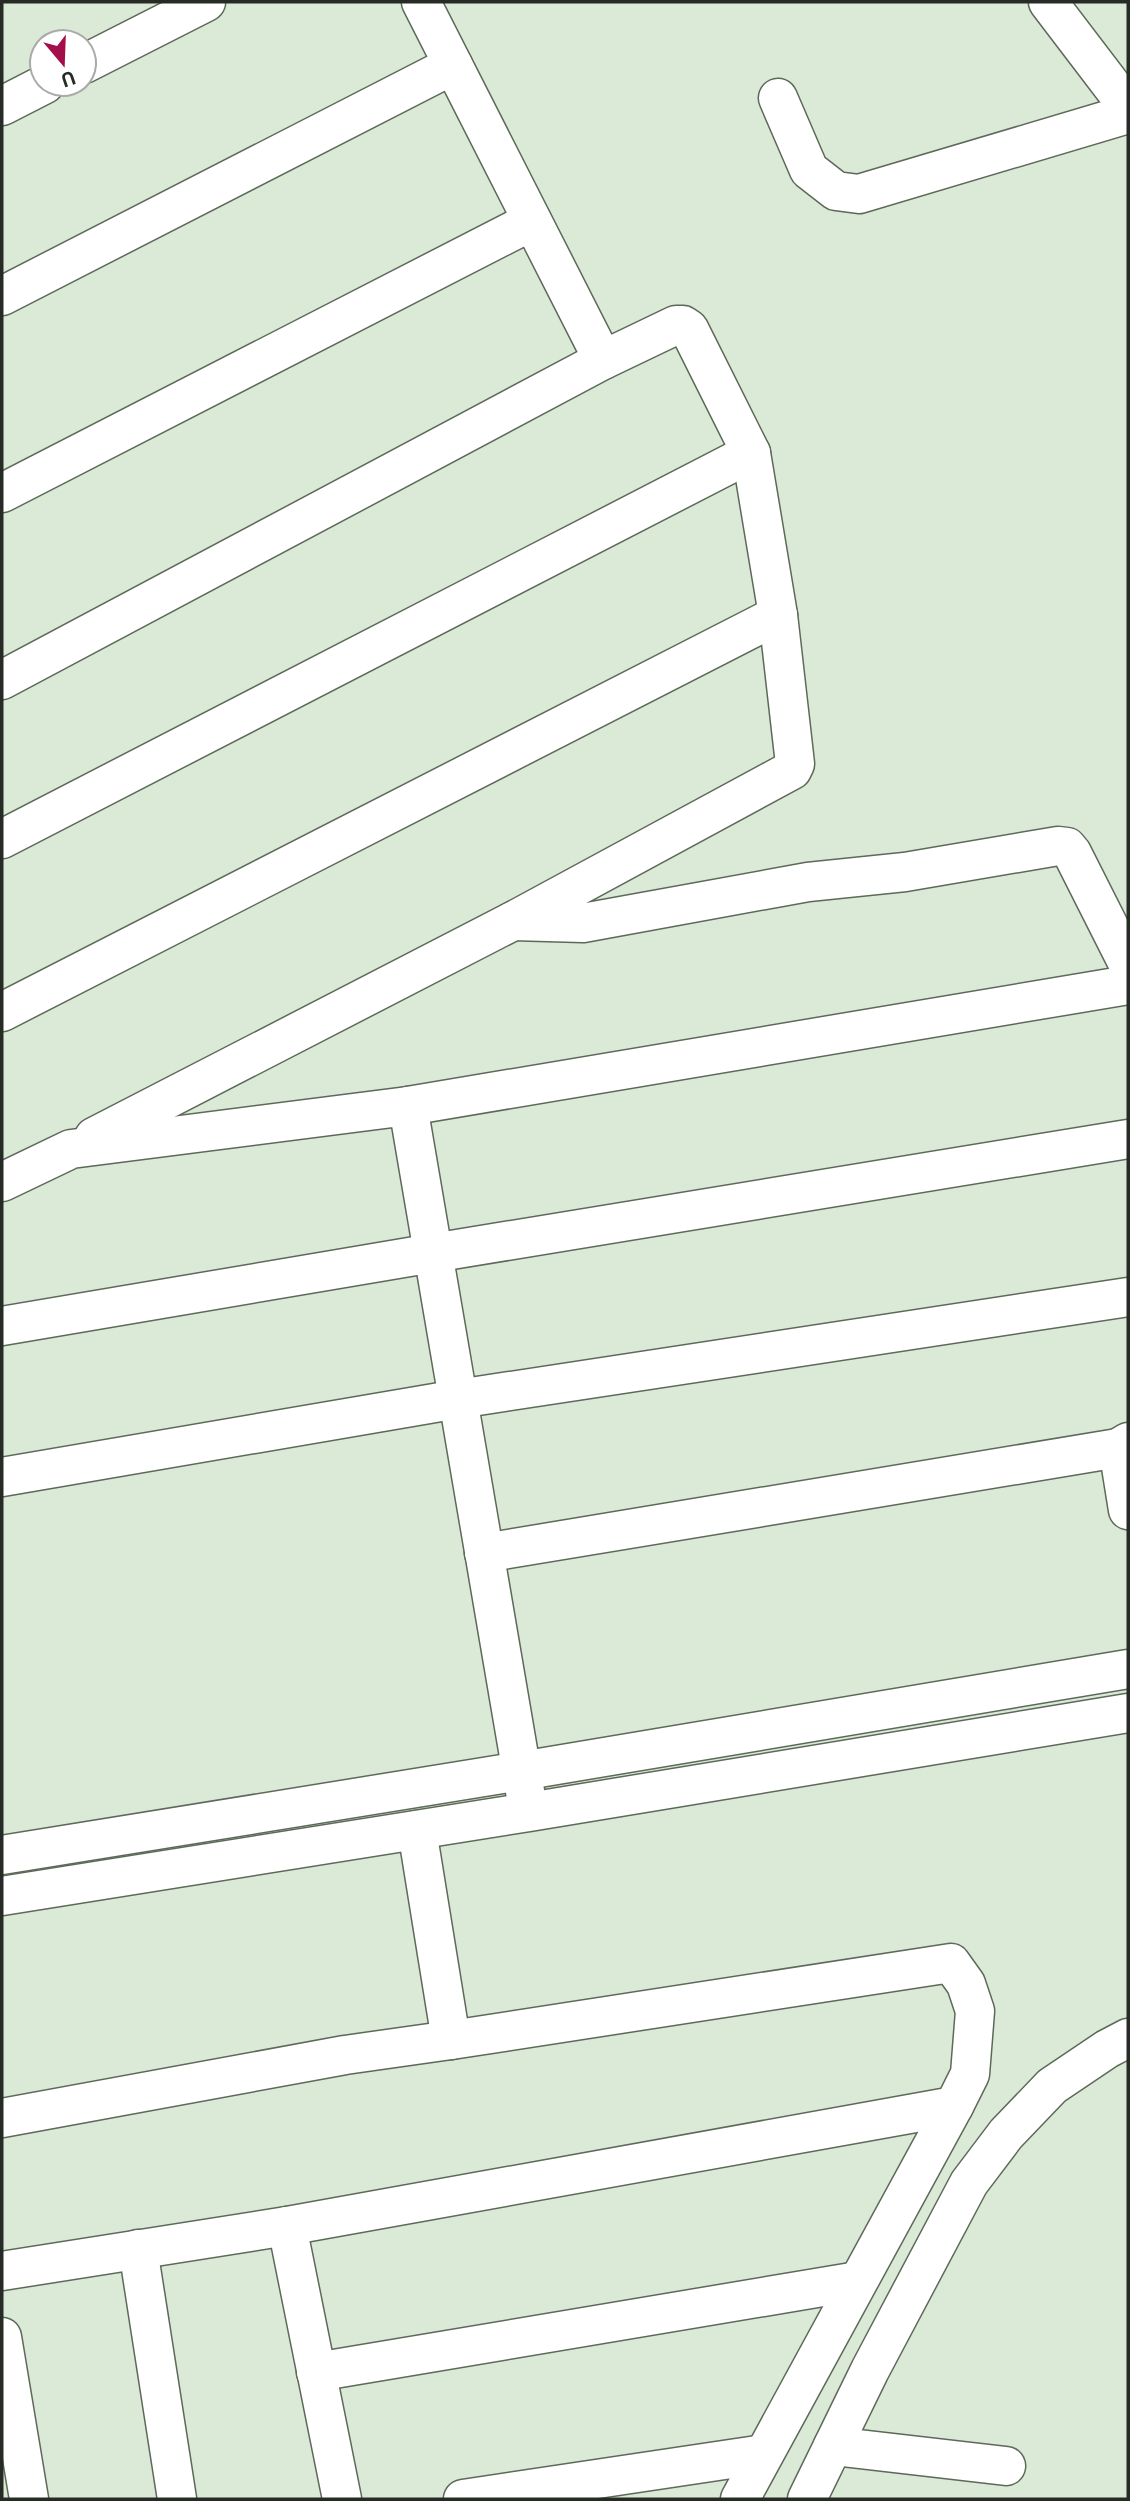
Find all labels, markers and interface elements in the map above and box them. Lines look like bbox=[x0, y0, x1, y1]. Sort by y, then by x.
north arrow bbox=[28, 28, 98, 98]
text: U bbox=[58, 66, 79, 92]

